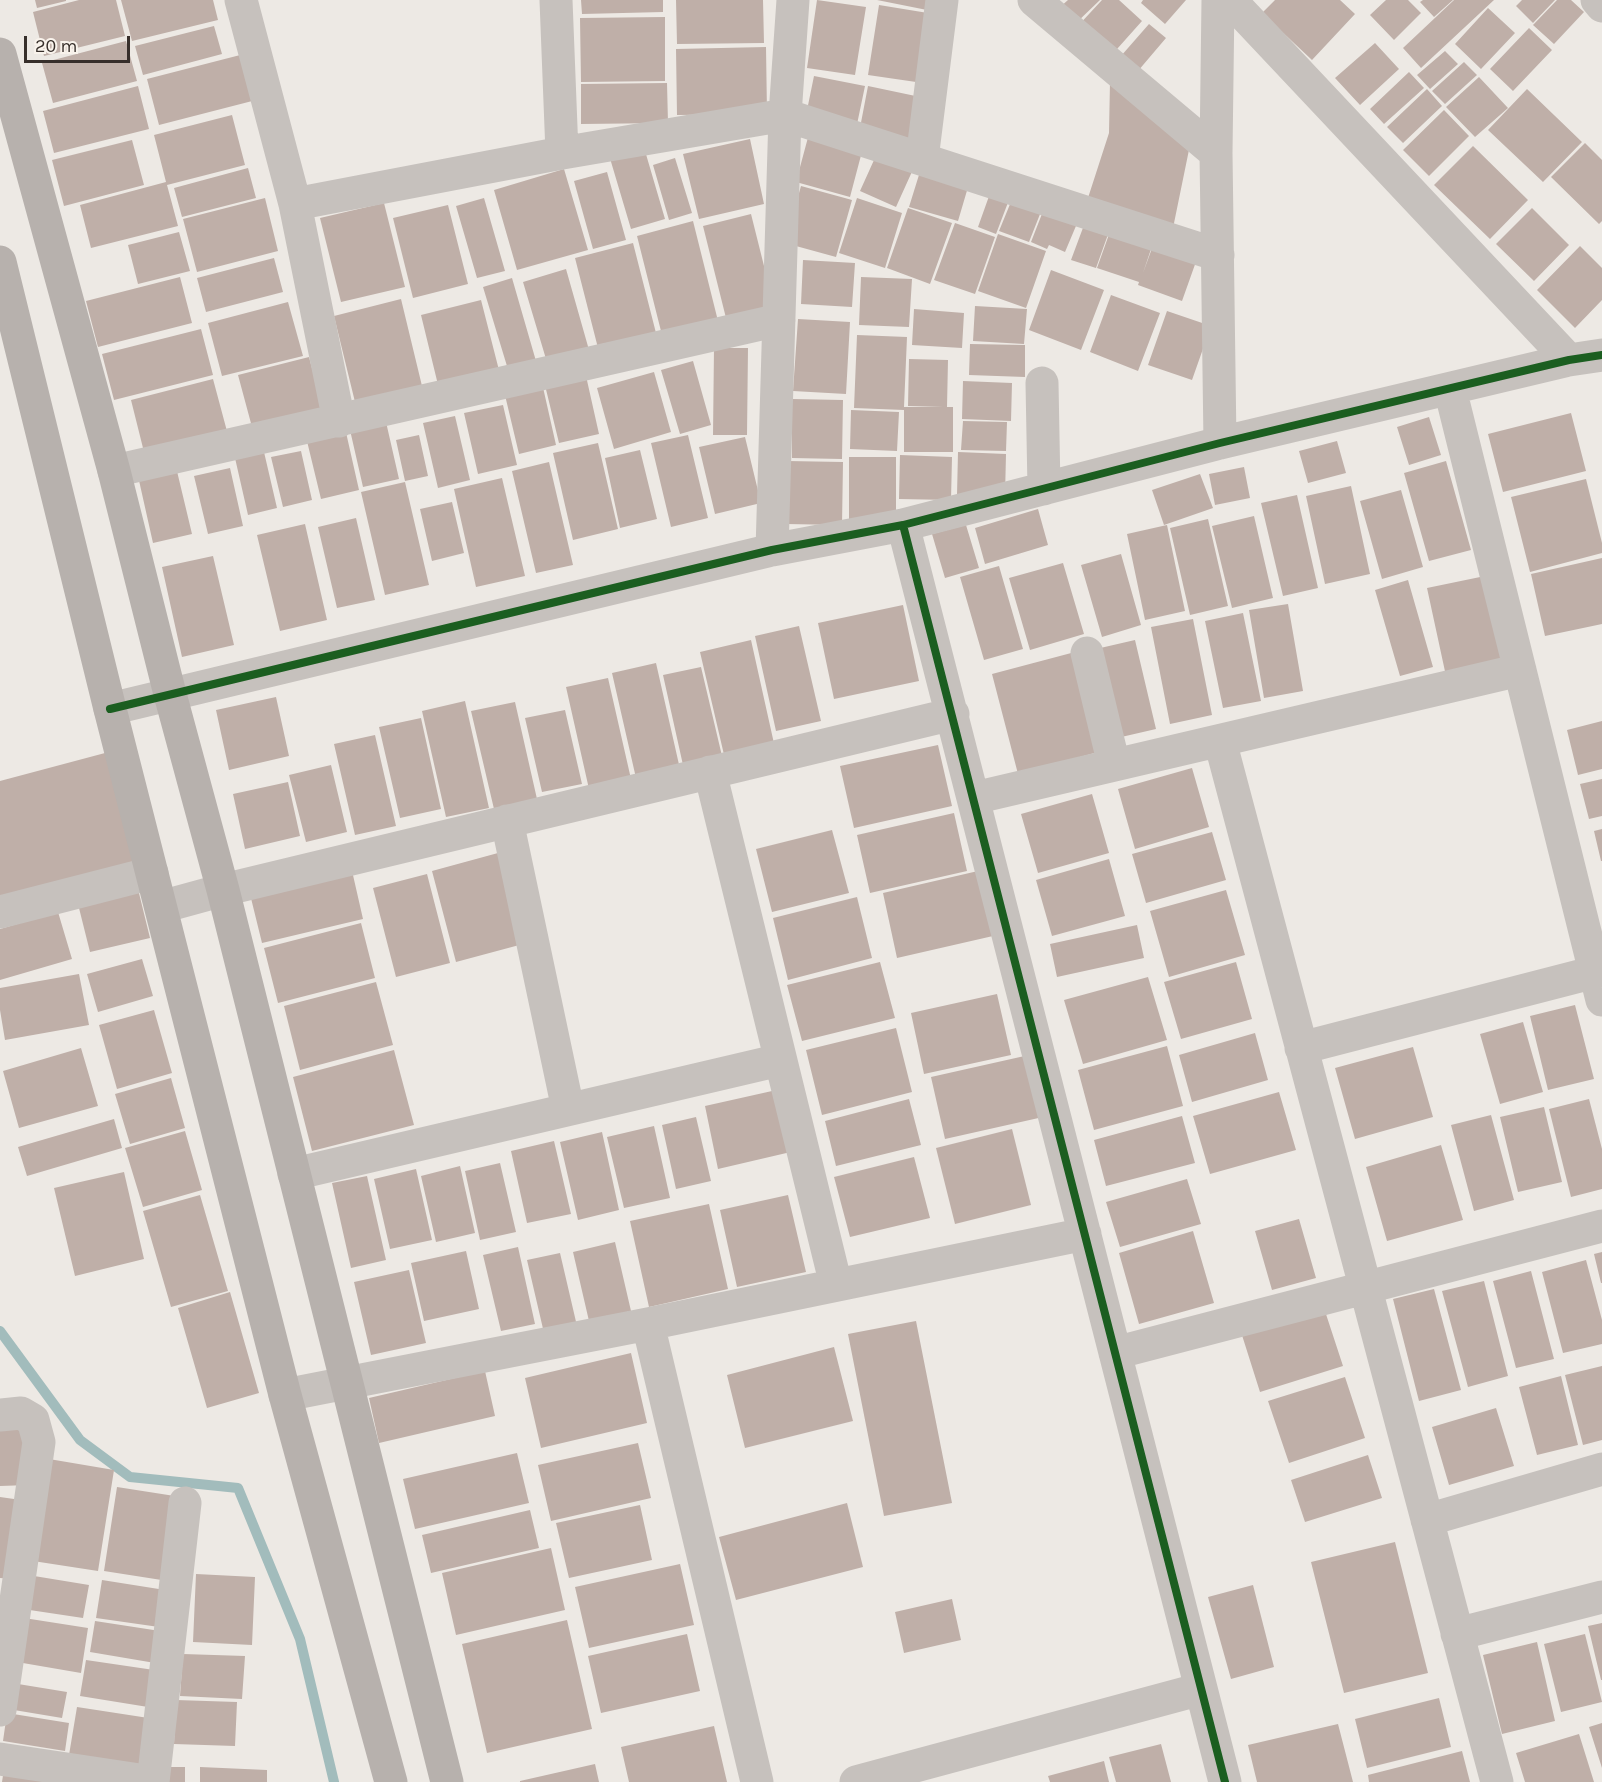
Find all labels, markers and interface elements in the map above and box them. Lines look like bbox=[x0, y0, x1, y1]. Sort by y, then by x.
scale bar bbox=[27, 24, 134, 62]
text: 20 m bbox=[35, 35, 77, 57]

